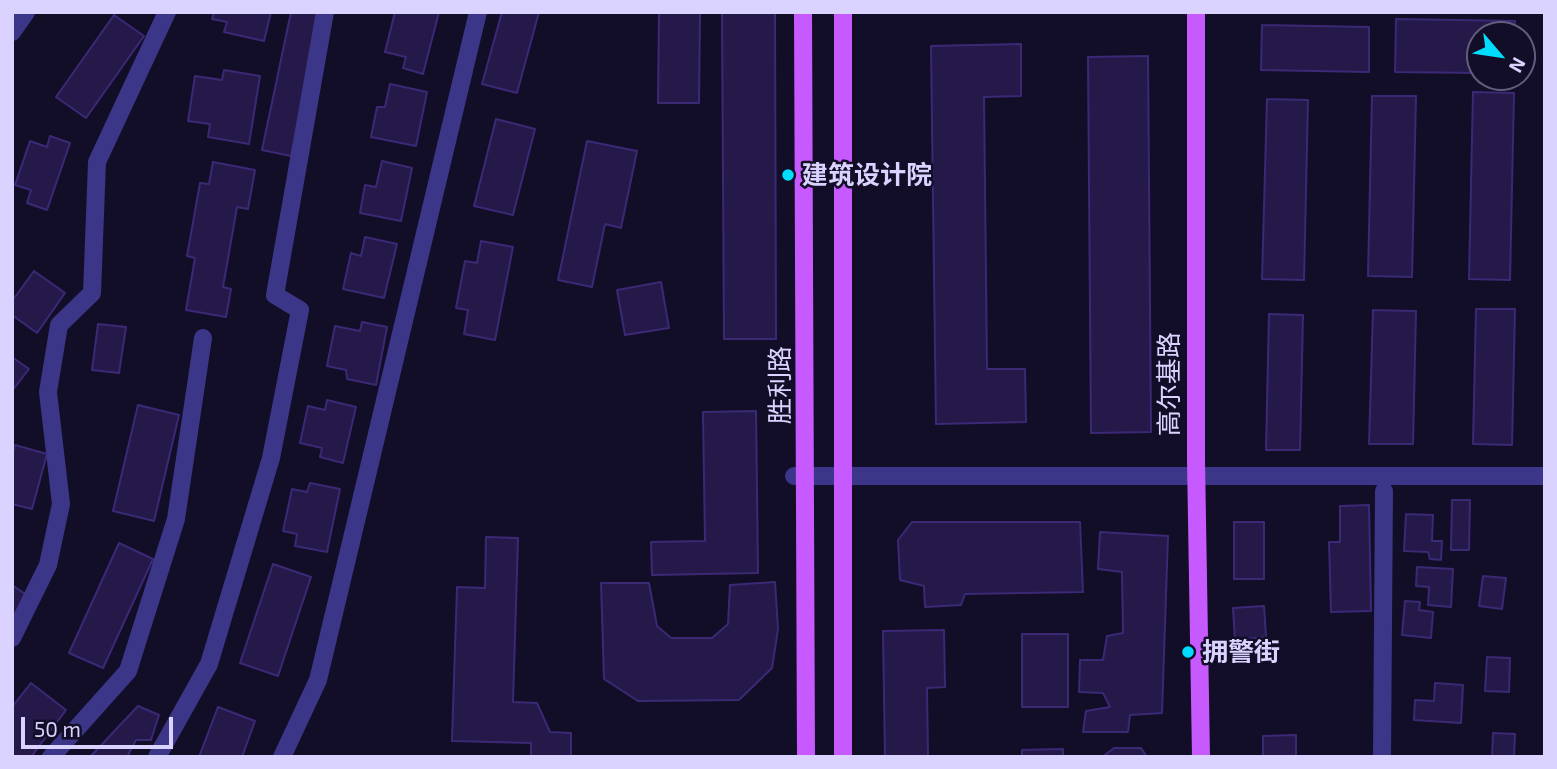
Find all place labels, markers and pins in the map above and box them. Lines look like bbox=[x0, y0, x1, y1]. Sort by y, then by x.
place label: 建筑设计院 bbox=[802, 159, 932, 191]
marker: 建筑设计院 bbox=[780, 167, 796, 183]
place label: 拥警街 bbox=[1202, 636, 1280, 668]
marker: 拥警街 bbox=[1180, 644, 1196, 660]

